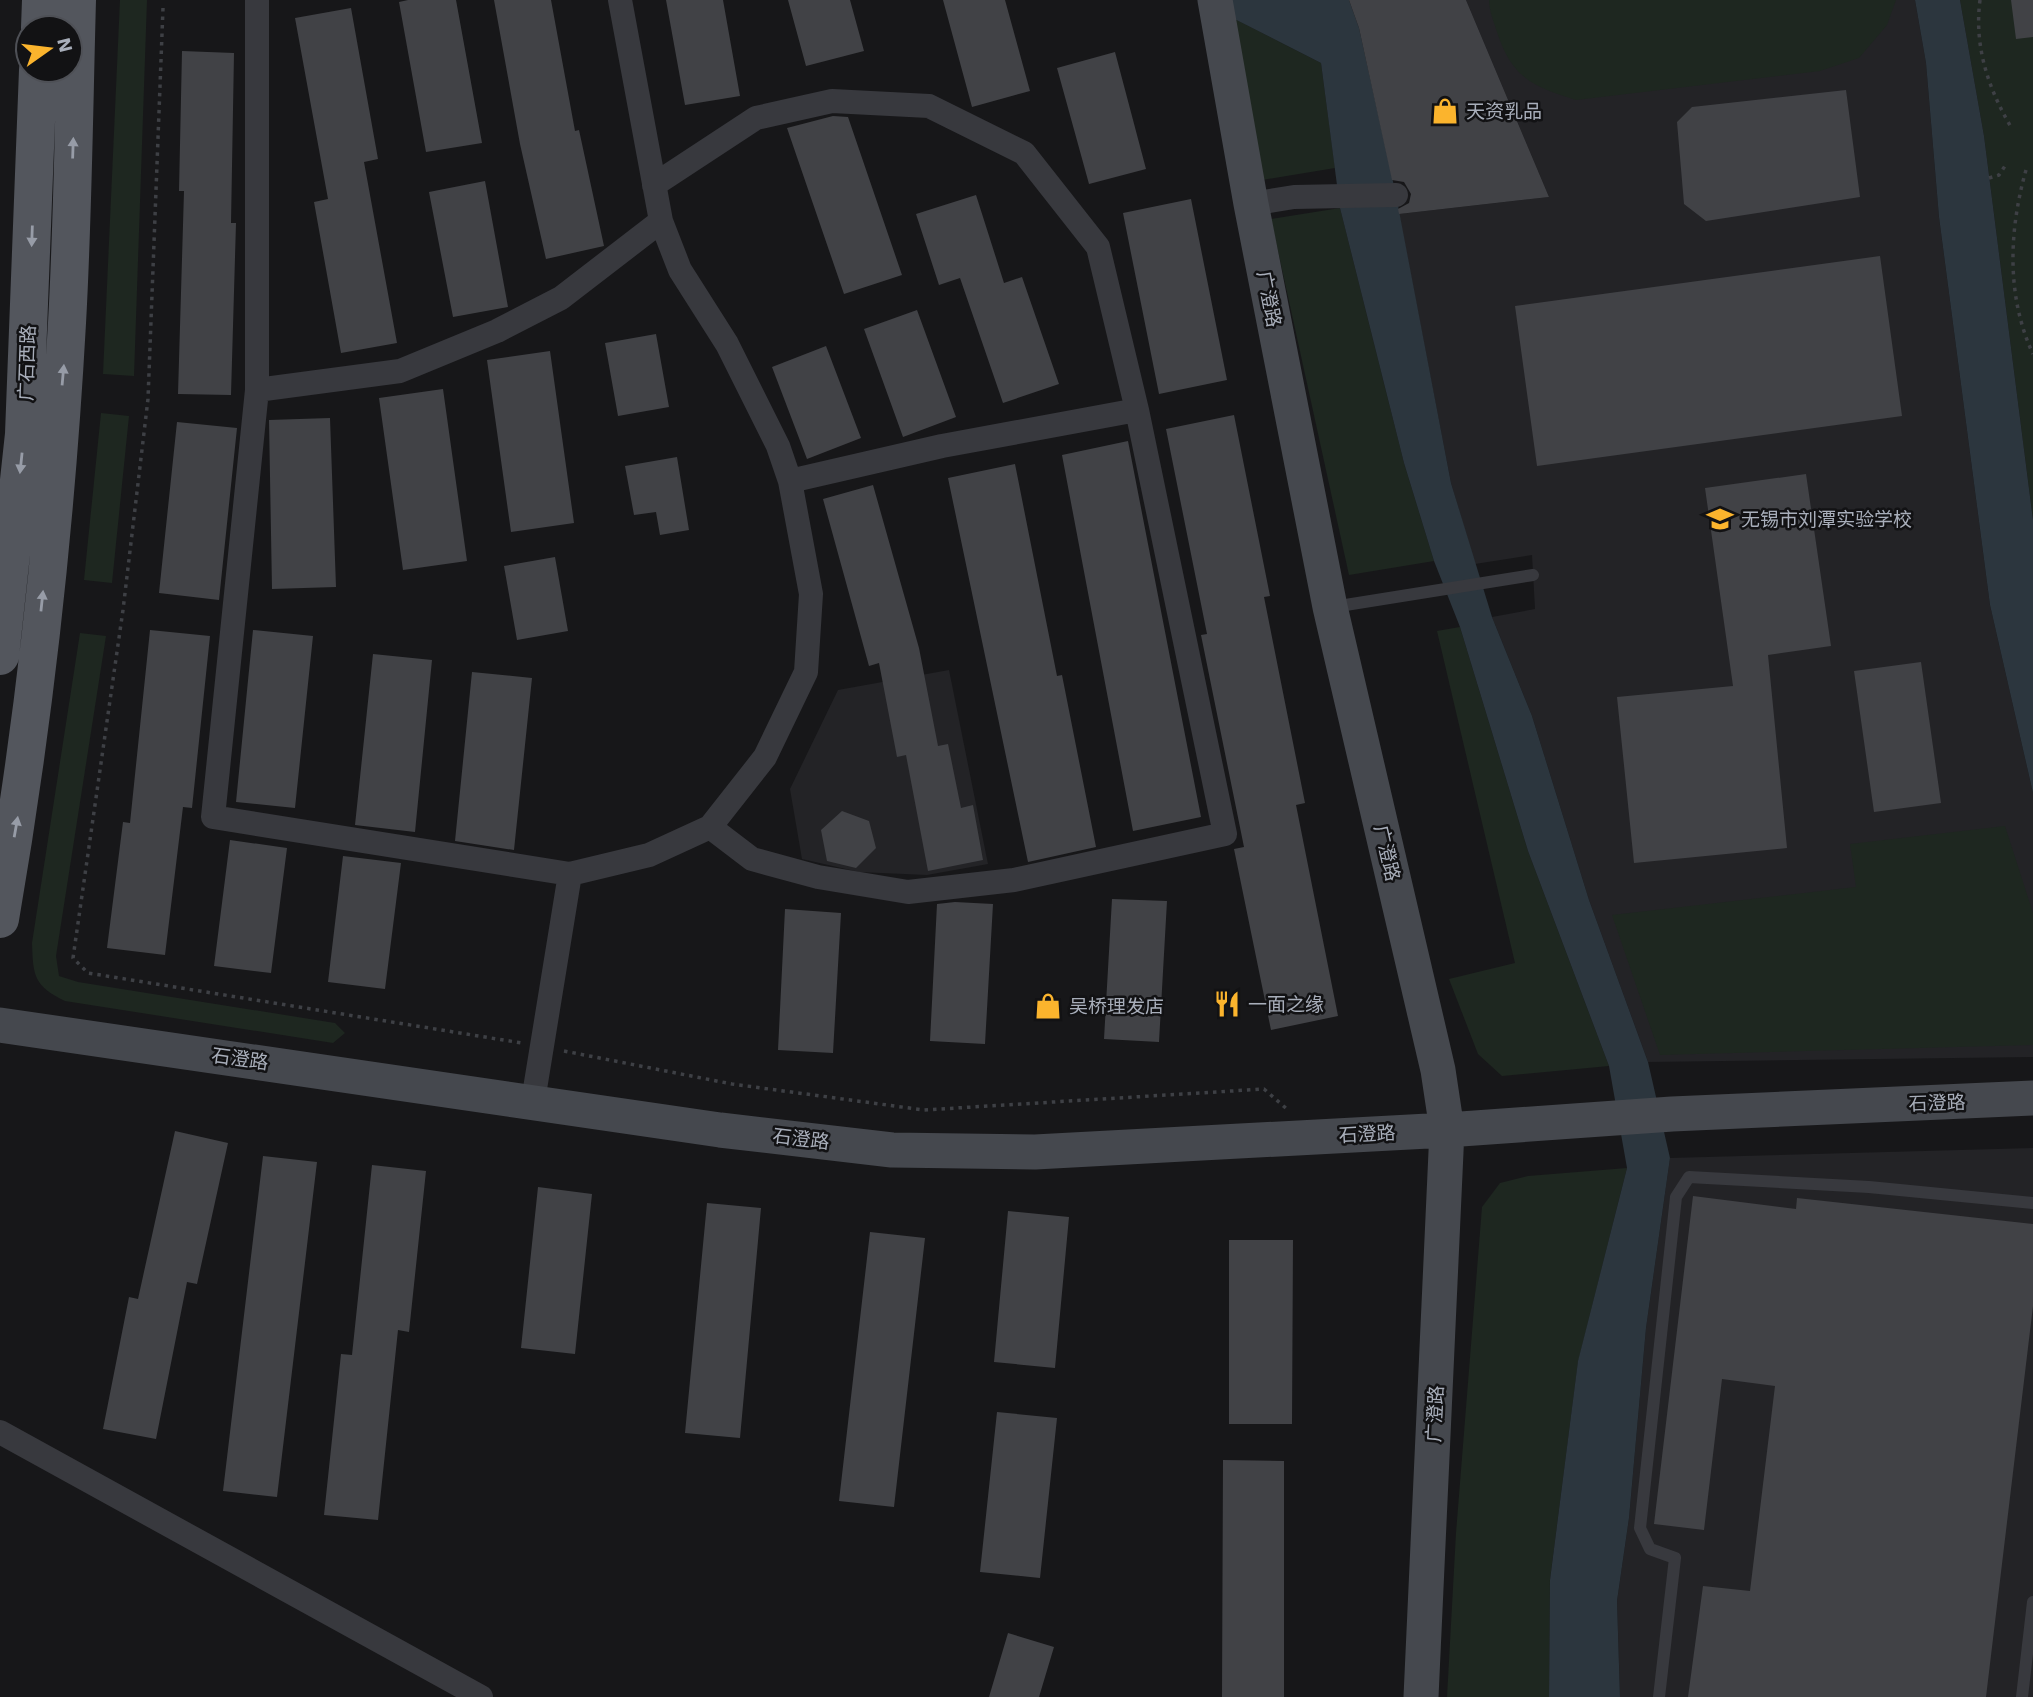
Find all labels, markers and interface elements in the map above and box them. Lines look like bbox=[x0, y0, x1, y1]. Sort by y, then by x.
north arrow bbox=[14, 14, 84, 84]
text: N bbox=[52, 35, 78, 55]
shop icon: 天资乳品 bbox=[1430, 96, 1460, 126]
place label: 天资乳品 bbox=[1466, 100, 1542, 123]
one-way arrow bbox=[67, 136, 78, 158]
one-way arrow bbox=[26, 225, 37, 247]
street label: 广澄路 bbox=[1252, 269, 1286, 329]
street label: 广石西路 bbox=[14, 325, 40, 401]
one-way arrow bbox=[58, 364, 69, 386]
one-way arrow bbox=[15, 452, 26, 474]
school or university icon: 无锡市刘潭实验学校 bbox=[1705, 504, 1735, 534]
place label: 无锡市刘潭实验学校 bbox=[1741, 508, 1912, 531]
one-way arrow bbox=[37, 590, 48, 612]
one-way arrow bbox=[11, 816, 22, 838]
street label: 广澄路 bbox=[1369, 823, 1405, 883]
restaurant icon: 一面之缘 bbox=[1212, 989, 1242, 1019]
shop icon: 吴桥理发店 bbox=[1033, 991, 1063, 1021]
place label: 一面之缘 bbox=[1248, 993, 1324, 1016]
place label: 吴桥理发店 bbox=[1069, 995, 1164, 1018]
street label: 石澄路 bbox=[210, 1044, 270, 1074]
street label: 石澄路 bbox=[1908, 1091, 1966, 1115]
street label: 石澄路 bbox=[1338, 1121, 1396, 1147]
street label: 石澄路 bbox=[771, 1124, 831, 1154]
street label: 广澄路 bbox=[1422, 1385, 1448, 1443]

